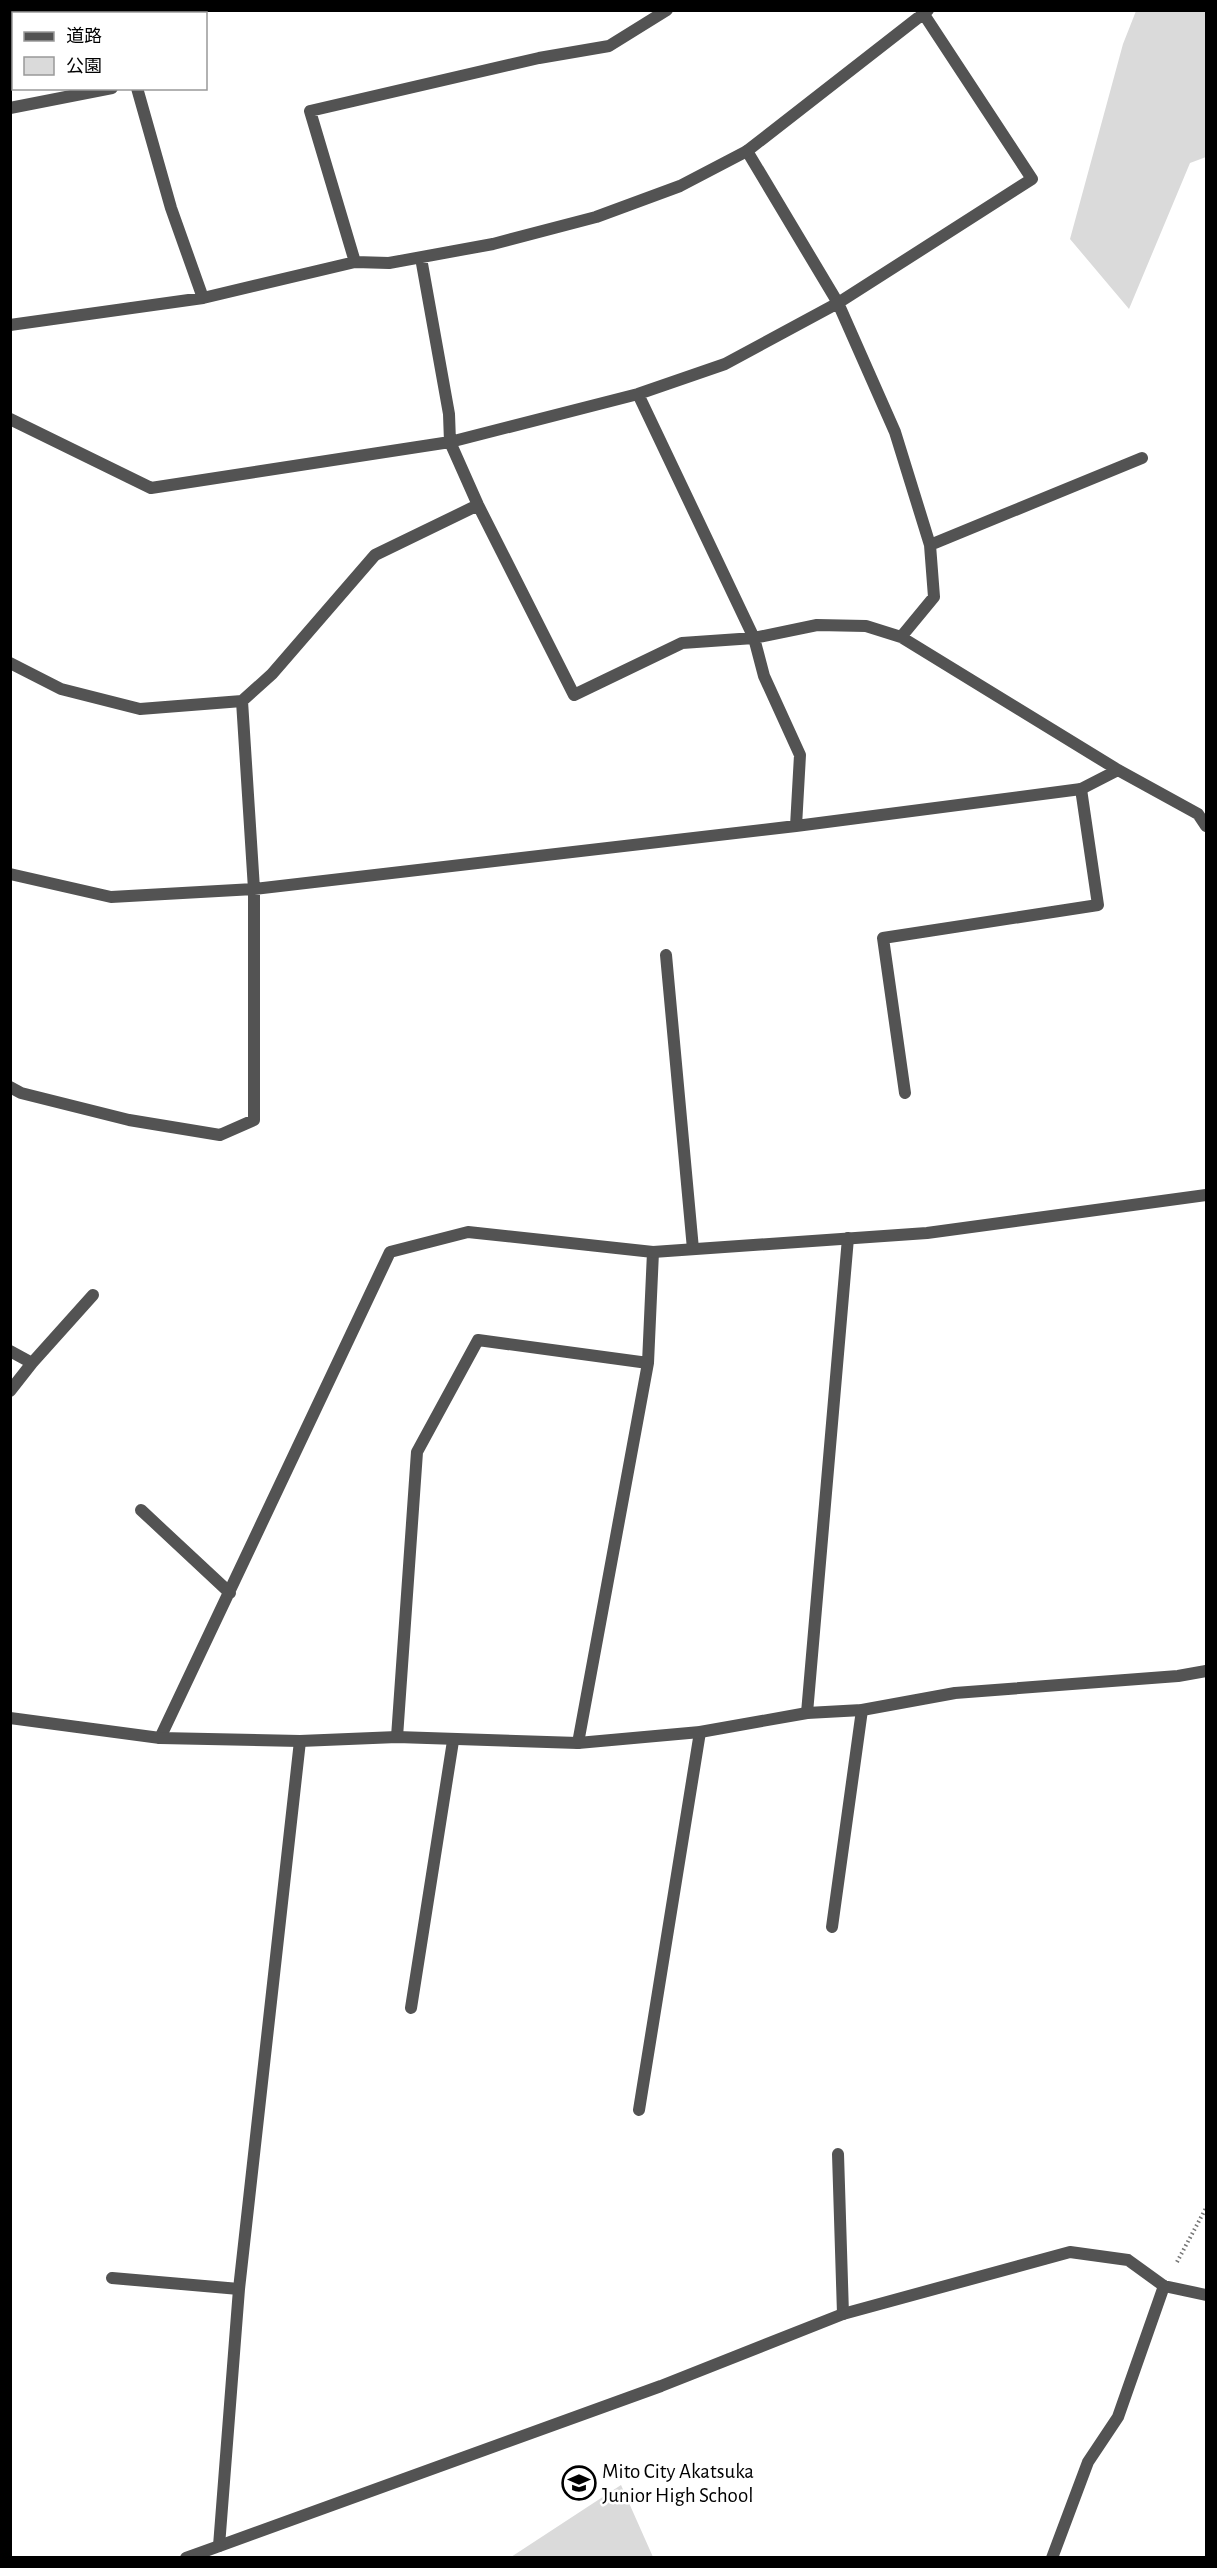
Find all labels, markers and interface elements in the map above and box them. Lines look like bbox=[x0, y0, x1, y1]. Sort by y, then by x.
legend bbox=[12, 12, 207, 90]
text: 道路 bbox=[66, 26, 102, 46]
text: 公園 bbox=[66, 57, 102, 76]
place label: Mito City Akatsuka Junior High School bbox=[602, 2461, 754, 2506]
school or university icon: Mito City Akatsuka Junior High School bbox=[561, 2465, 597, 2501]

